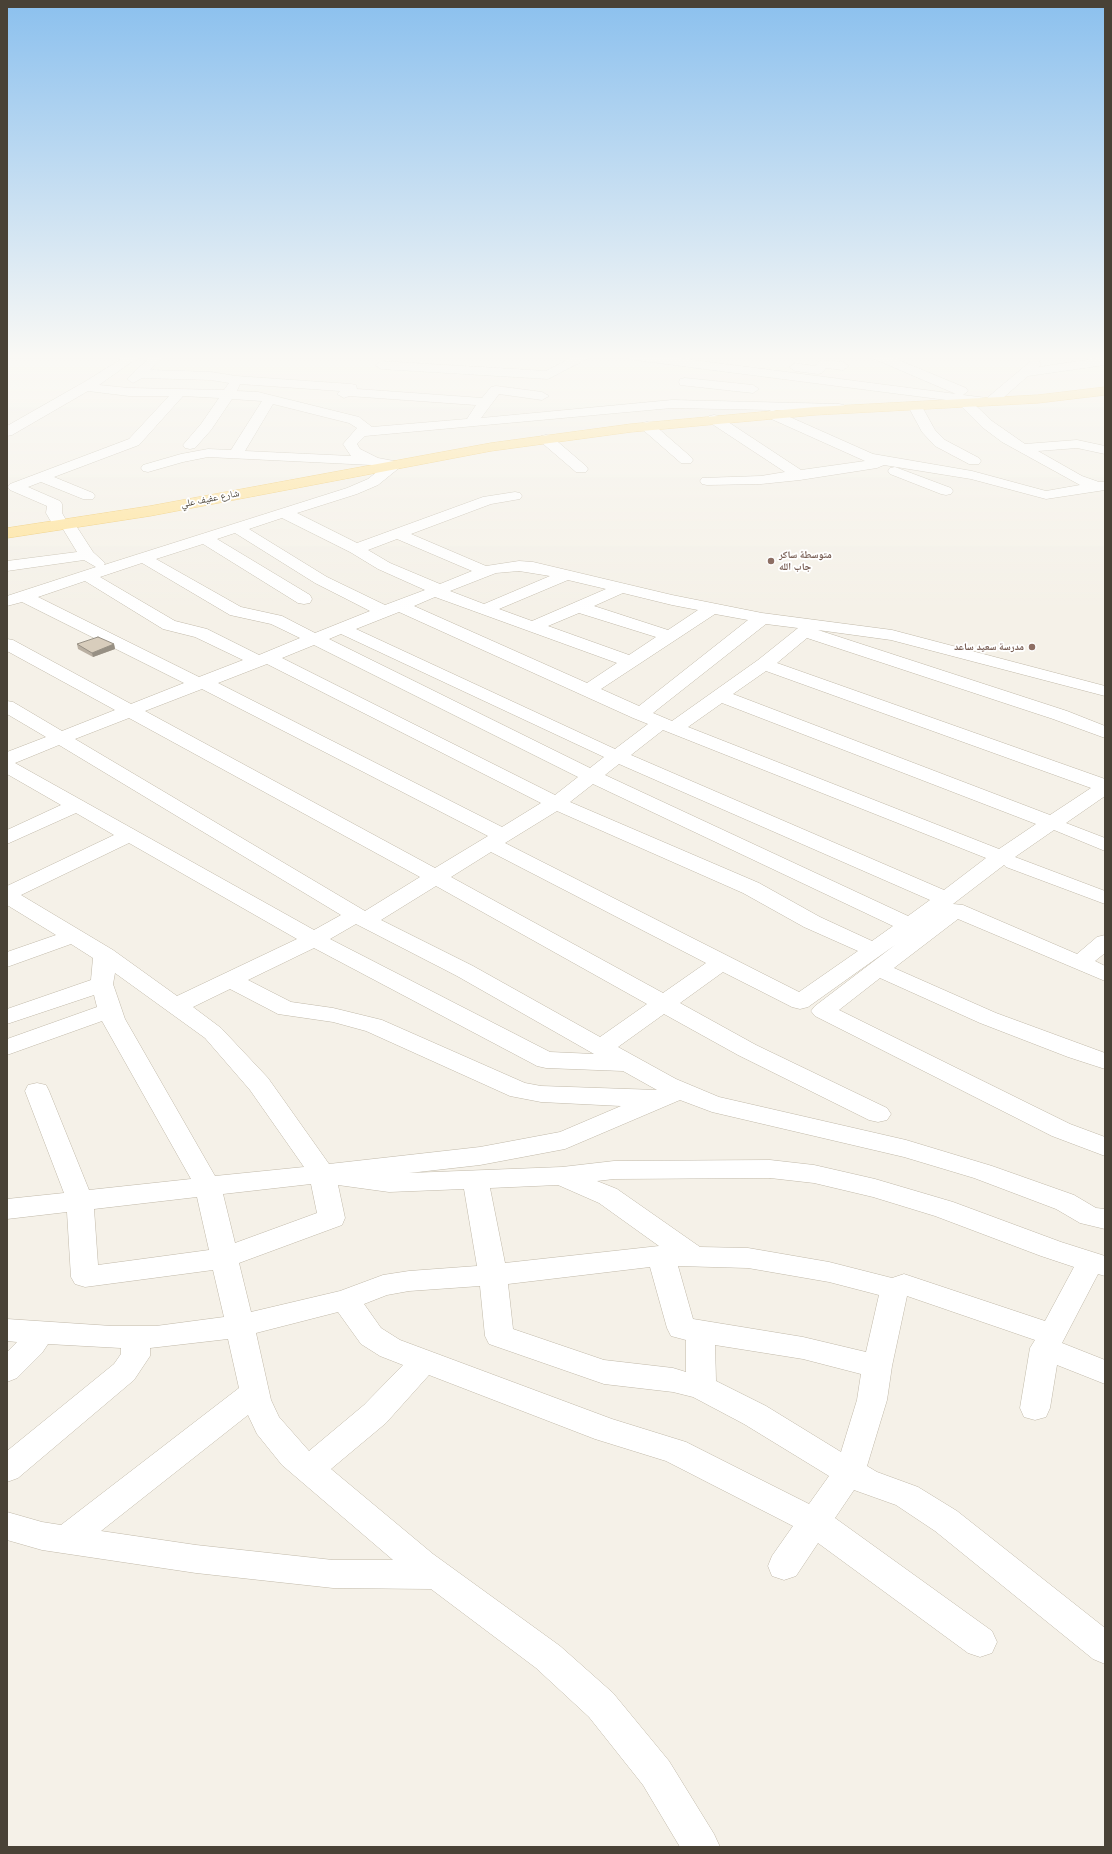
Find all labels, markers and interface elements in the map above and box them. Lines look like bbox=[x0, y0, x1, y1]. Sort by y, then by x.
street label: شارع عفيف علي bbox=[180, 487, 240, 511]
place label: متوسطة ساكر جاب الله bbox=[779, 549, 832, 572]
marker: متوسطة ساكر جاب الله bbox=[766, 556, 776, 566]
place label: مدرسة سعيد ساعد bbox=[954, 641, 1024, 653]
marker: مدرسة سعيد ساعد bbox=[1027, 642, 1037, 652]

